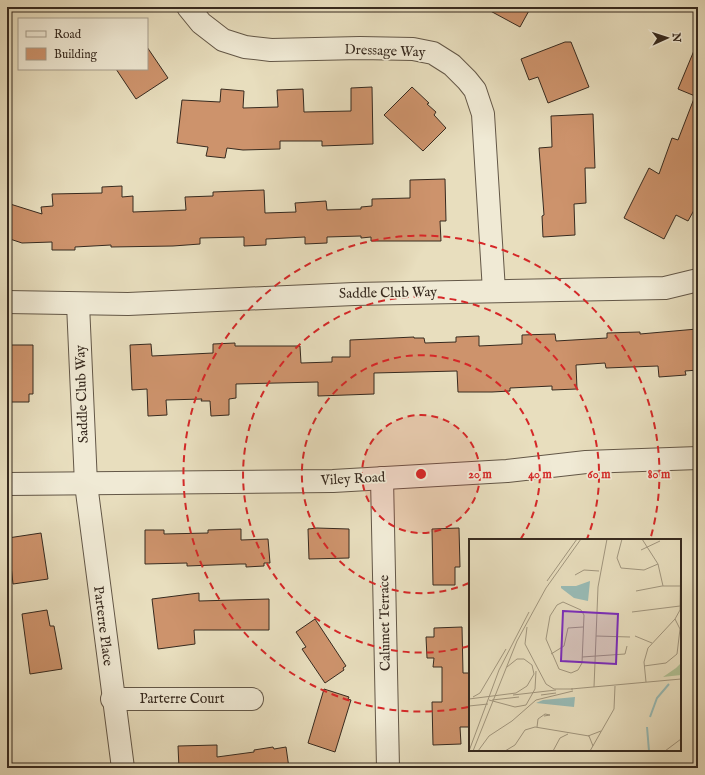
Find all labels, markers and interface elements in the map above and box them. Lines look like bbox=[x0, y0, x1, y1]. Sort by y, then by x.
legend bbox=[18, 18, 148, 70]
north arrow bbox=[647, 18, 687, 58]
text: Road bbox=[54, 27, 82, 42]
text: N bbox=[669, 31, 683, 43]
street label: Dressage Way bbox=[344, 41, 426, 61]
text: Building bbox=[54, 47, 98, 62]
street label: Saddle Club Way bbox=[339, 283, 437, 303]
street label: Saddle Club Way bbox=[71, 344, 93, 443]
centre of rings bbox=[414, 467, 428, 481]
text: 20 m bbox=[468, 467, 492, 482]
text: 40 m bbox=[528, 467, 553, 482]
text: 60 m bbox=[588, 467, 611, 482]
text: 80 m bbox=[648, 467, 671, 482]
street label: Viley Road bbox=[319, 468, 386, 490]
inset map bbox=[469, 539, 681, 751]
street label: Calumet Terrace bbox=[375, 574, 395, 671]
street label: Parterre Place bbox=[89, 585, 117, 668]
street label: Parterre Court bbox=[140, 690, 225, 708]

